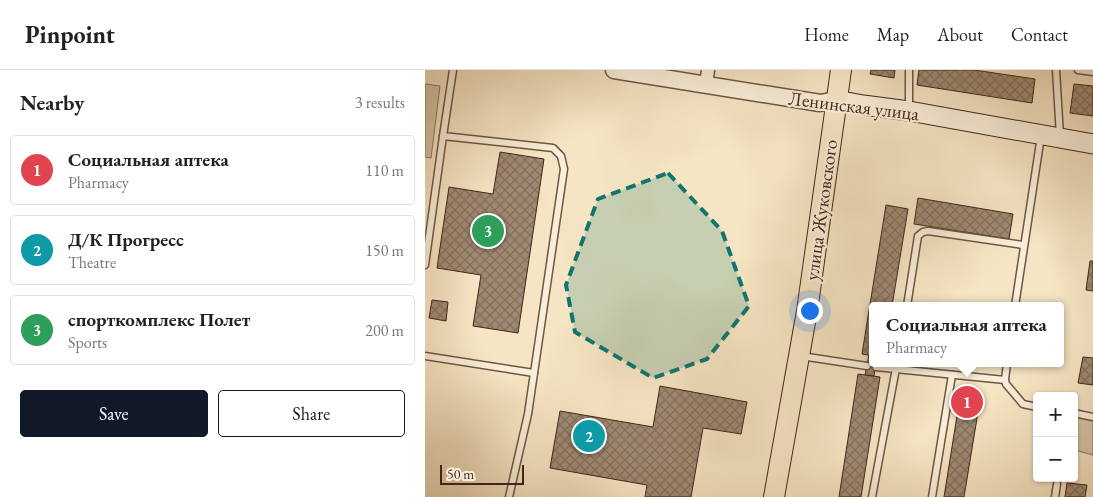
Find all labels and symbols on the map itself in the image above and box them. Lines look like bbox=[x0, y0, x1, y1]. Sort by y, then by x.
street label: Ленинская улица bbox=[787, 86, 921, 126]
street label: улица Жуковского bbox=[799, 138, 843, 282]
pin: 3 bbox=[472, 212, 504, 250]
your location bbox=[797, 298, 823, 324]
pin: 1 bbox=[951, 383, 983, 421]
pin: 2 bbox=[573, 417, 605, 455]
scale bar bbox=[440, 462, 524, 485]

